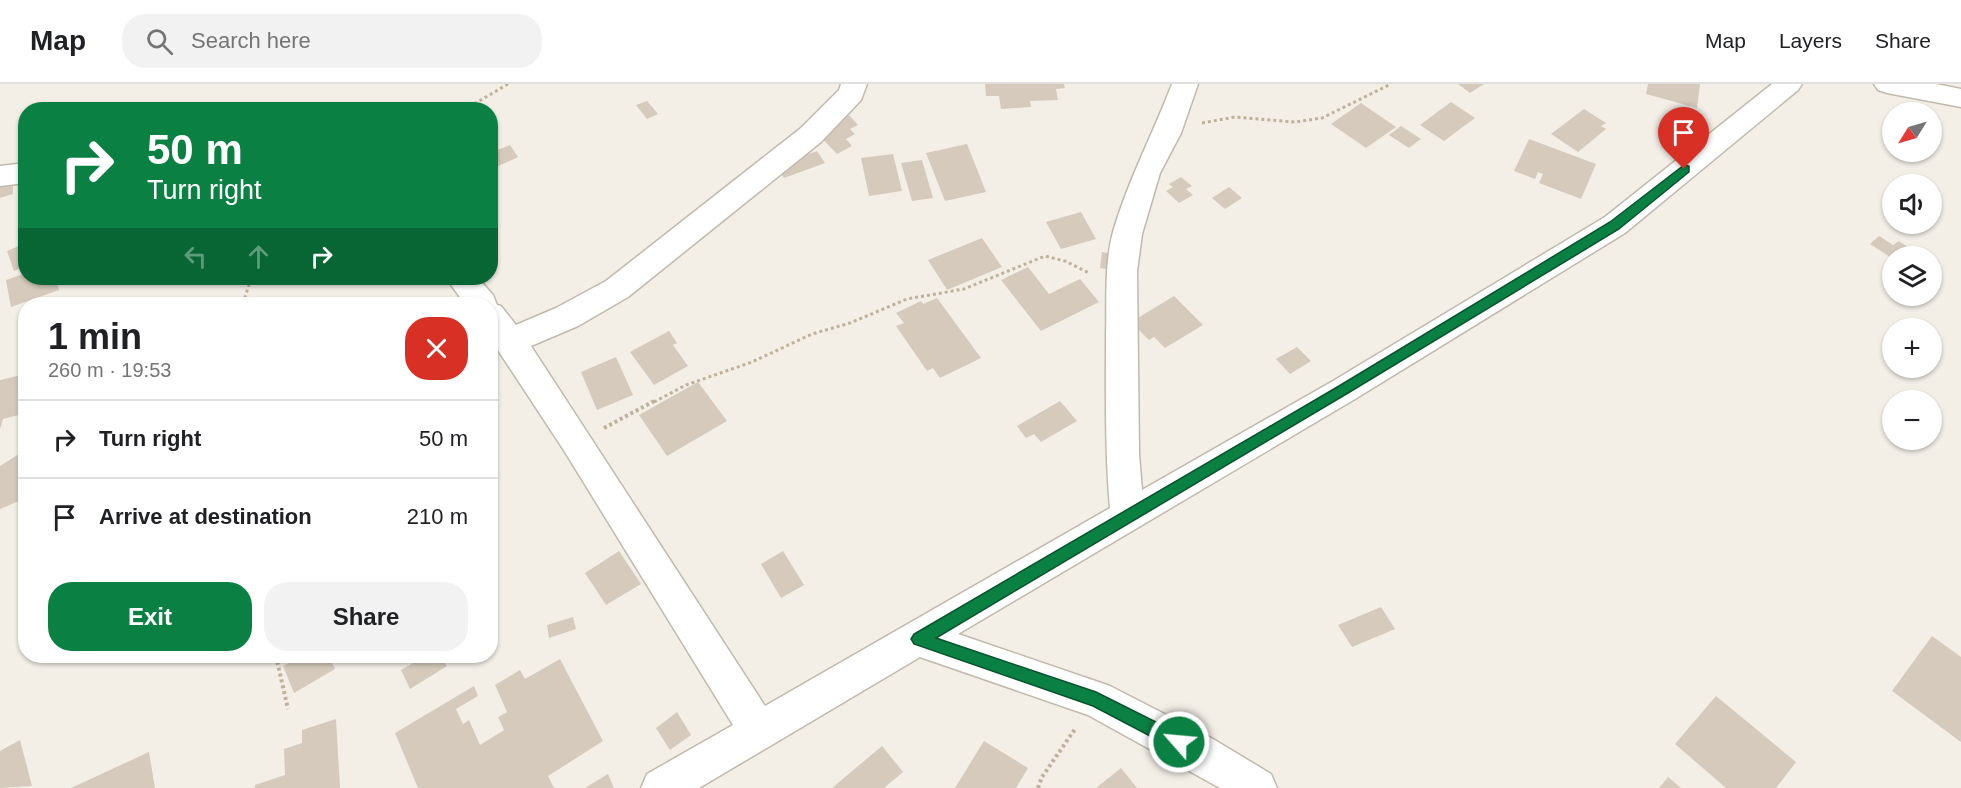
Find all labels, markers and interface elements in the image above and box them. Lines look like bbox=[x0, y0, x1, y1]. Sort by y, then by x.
search box bbox=[122, 14, 542, 68]
text: Map bbox=[30, 25, 86, 56]
icon: search bbox=[143, 25, 176, 58]
text: Search here bbox=[191, 28, 311, 53]
text: Map bbox=[1705, 29, 1746, 52]
text: Layers bbox=[1779, 29, 1842, 52]
text: Share bbox=[1875, 29, 1931, 52]
north arrow bbox=[1882, 102, 1942, 162]
map controls bbox=[1882, 102, 1942, 450]
pin bbox=[1658, 107, 1709, 169]
icon: arrive bbox=[1667, 116, 1700, 149]
icon: right bbox=[48, 126, 126, 204]
text: 50 m bbox=[147, 126, 243, 173]
button: sound bbox=[1882, 174, 1942, 234]
text: Turn right bbox=[147, 175, 262, 205]
icon: left bbox=[179, 240, 212, 273]
icon: ahead bbox=[242, 240, 275, 273]
icon: right bbox=[305, 240, 338, 273]
button: layers bbox=[1882, 246, 1942, 306]
text: 1 min bbox=[48, 316, 142, 357]
button: close bbox=[405, 317, 468, 380]
button: + bbox=[1882, 318, 1942, 378]
text: 260 m · 19:53 bbox=[48, 359, 171, 381]
button: − bbox=[1882, 390, 1942, 450]
icon: right bbox=[48, 423, 81, 456]
text: Turn right bbox=[99, 426, 201, 451]
text: 50 m bbox=[419, 426, 468, 451]
icon: arrive bbox=[48, 501, 81, 534]
text: Arrive at destination bbox=[99, 504, 312, 529]
text: 210 m bbox=[407, 504, 468, 529]
button: Exit bbox=[48, 582, 252, 651]
button: Share bbox=[264, 582, 468, 651]
position arrow bbox=[1147, 710, 1211, 774]

